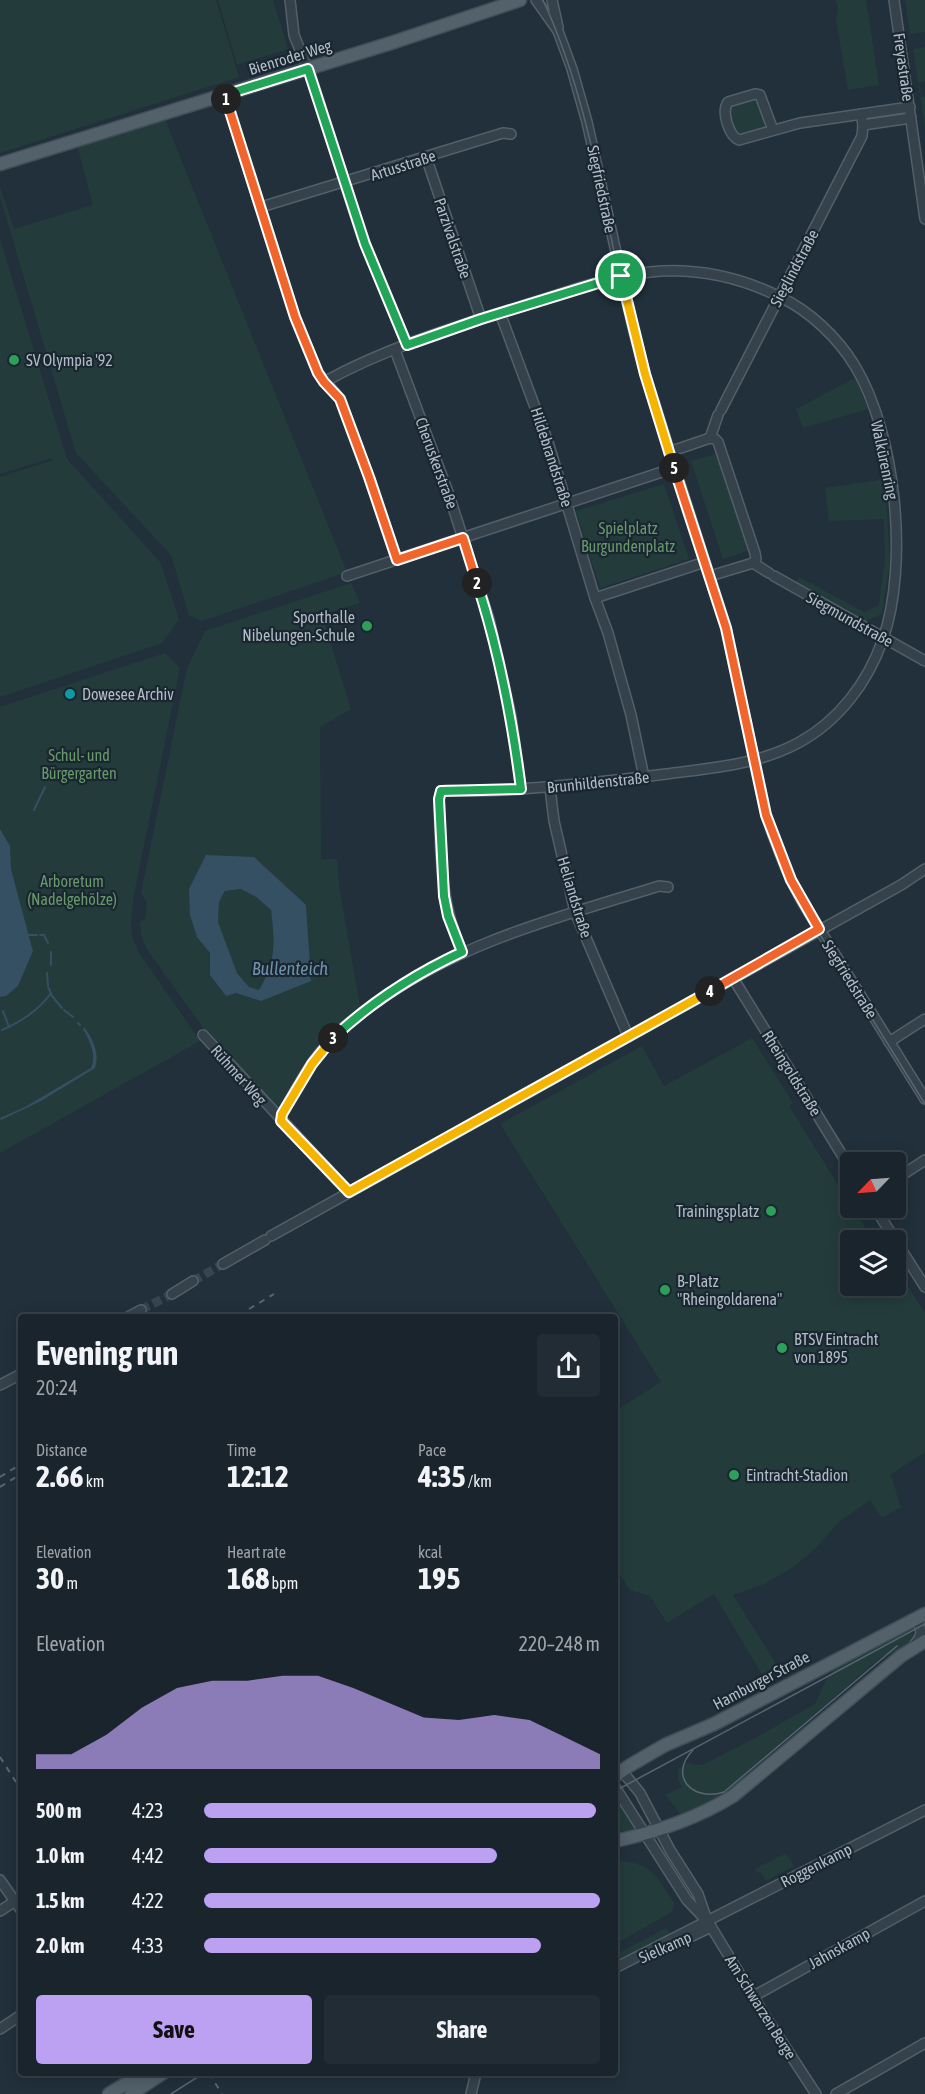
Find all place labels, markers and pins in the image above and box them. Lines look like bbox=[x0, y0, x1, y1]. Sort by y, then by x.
pin: 1 bbox=[211, 84, 241, 114]
pin bbox=[595, 250, 646, 301]
place label: SV Olympia '92 bbox=[26, 351, 113, 370]
marker: SV Olympia '92 bbox=[7, 353, 21, 367]
pin: 5 bbox=[659, 453, 689, 483]
pin: 2 bbox=[462, 568, 492, 598]
place label: Sporthalle Nibelungen-Schule bbox=[242, 608, 355, 645]
marker: Sporthalle Nibelungen-Schule bbox=[360, 619, 374, 633]
place label: Dowesee Archiv bbox=[82, 685, 174, 703]
marker: Dowesee Archiv bbox=[63, 687, 77, 701]
pin: 4 bbox=[695, 976, 725, 1006]
pin: 3 bbox=[318, 1023, 348, 1053]
place label: Trainingsplatz bbox=[676, 1202, 759, 1221]
marker: Trainingsplatz bbox=[764, 1204, 778, 1218]
place label: B-Platz "Rheingoldarena" bbox=[677, 1272, 782, 1309]
marker: B-Platz "Rheingoldarena" bbox=[658, 1283, 672, 1297]
place label: BTSV Eintracht von 1895 bbox=[794, 1330, 879, 1366]
marker: BTSV Eintracht von 1895 bbox=[775, 1341, 789, 1355]
place label: Eintracht-Stadion bbox=[746, 1466, 848, 1484]
marker: Eintracht-Stadion bbox=[727, 1468, 741, 1482]

